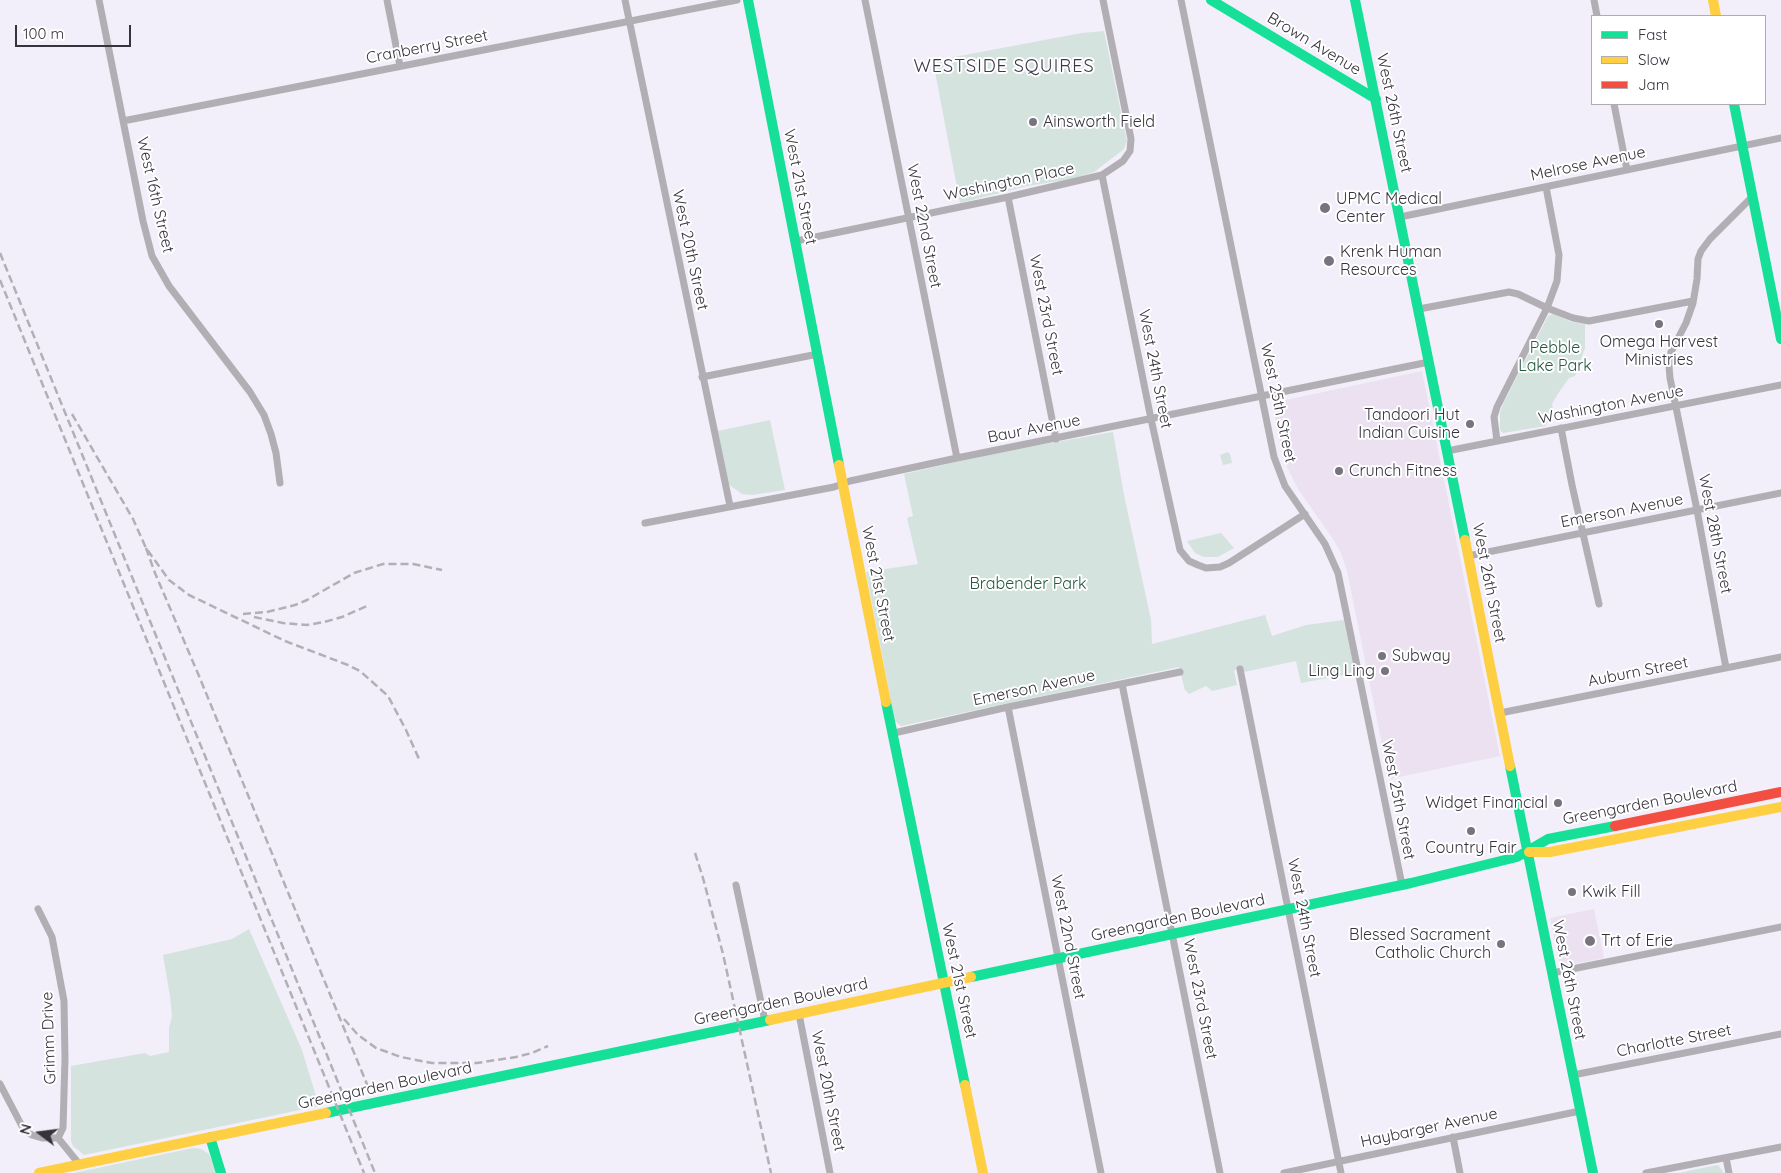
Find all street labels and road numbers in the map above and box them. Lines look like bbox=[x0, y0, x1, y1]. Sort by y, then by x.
street label: Brown Avenue bbox=[1264, 8, 1364, 80]
street label: Cranberry Street bbox=[365, 26, 489, 68]
street label: West 26th Street bbox=[1372, 52, 1416, 174]
street label: West 21st Street bbox=[779, 128, 821, 246]
street label: West 16th Street bbox=[132, 135, 178, 255]
street label: Melrose Avenue bbox=[1529, 142, 1647, 186]
street label: Washington Place bbox=[942, 159, 1076, 205]
street label: West 22nd Street bbox=[903, 162, 945, 290]
street label: West 20th Street bbox=[668, 188, 712, 312]
street label: West 23rd Street bbox=[1025, 253, 1067, 377]
street label: West 24th Street bbox=[1134, 308, 1176, 430]
street label: West 25th Street bbox=[1256, 341, 1300, 465]
street label: Washington Avenue bbox=[1537, 381, 1685, 429]
street label: Baur Avenue bbox=[986, 411, 1082, 447]
street label: West 28th Street bbox=[1694, 472, 1736, 596]
street label: Emerson Avenue bbox=[1559, 490, 1685, 532]
street label: West 26th Street bbox=[1468, 521, 1510, 645]
street label: West 21st Street bbox=[857, 525, 899, 643]
street label: Auburn Street bbox=[1586, 653, 1690, 691]
street label: Emerson Avenue bbox=[971, 666, 1097, 710]
street label: West 25th Street bbox=[1377, 738, 1419, 862]
street label: Greengarden Boulevard bbox=[1561, 777, 1739, 829]
street label: West 24th Street bbox=[1283, 857, 1325, 979]
street label: West 22nd Street bbox=[1047, 873, 1089, 1001]
street label: Greengarden Boulevard bbox=[1089, 890, 1267, 946]
street label: West 26th Street bbox=[1548, 918, 1590, 1042]
street label: West 21st Street bbox=[937, 922, 981, 1040]
street label: West 23rd Street bbox=[1179, 937, 1221, 1061]
street label: Greengarden Boulevard bbox=[692, 974, 870, 1030]
street label: Grimm Drive bbox=[38, 991, 60, 1085]
street label: Charlotte Street bbox=[1615, 1020, 1733, 1062]
street label: West 20th Street bbox=[807, 1029, 849, 1153]
street label: Greengarden Boulevard bbox=[296, 1058, 474, 1114]
street label: Haybarger Avenue bbox=[1359, 1104, 1499, 1152]

